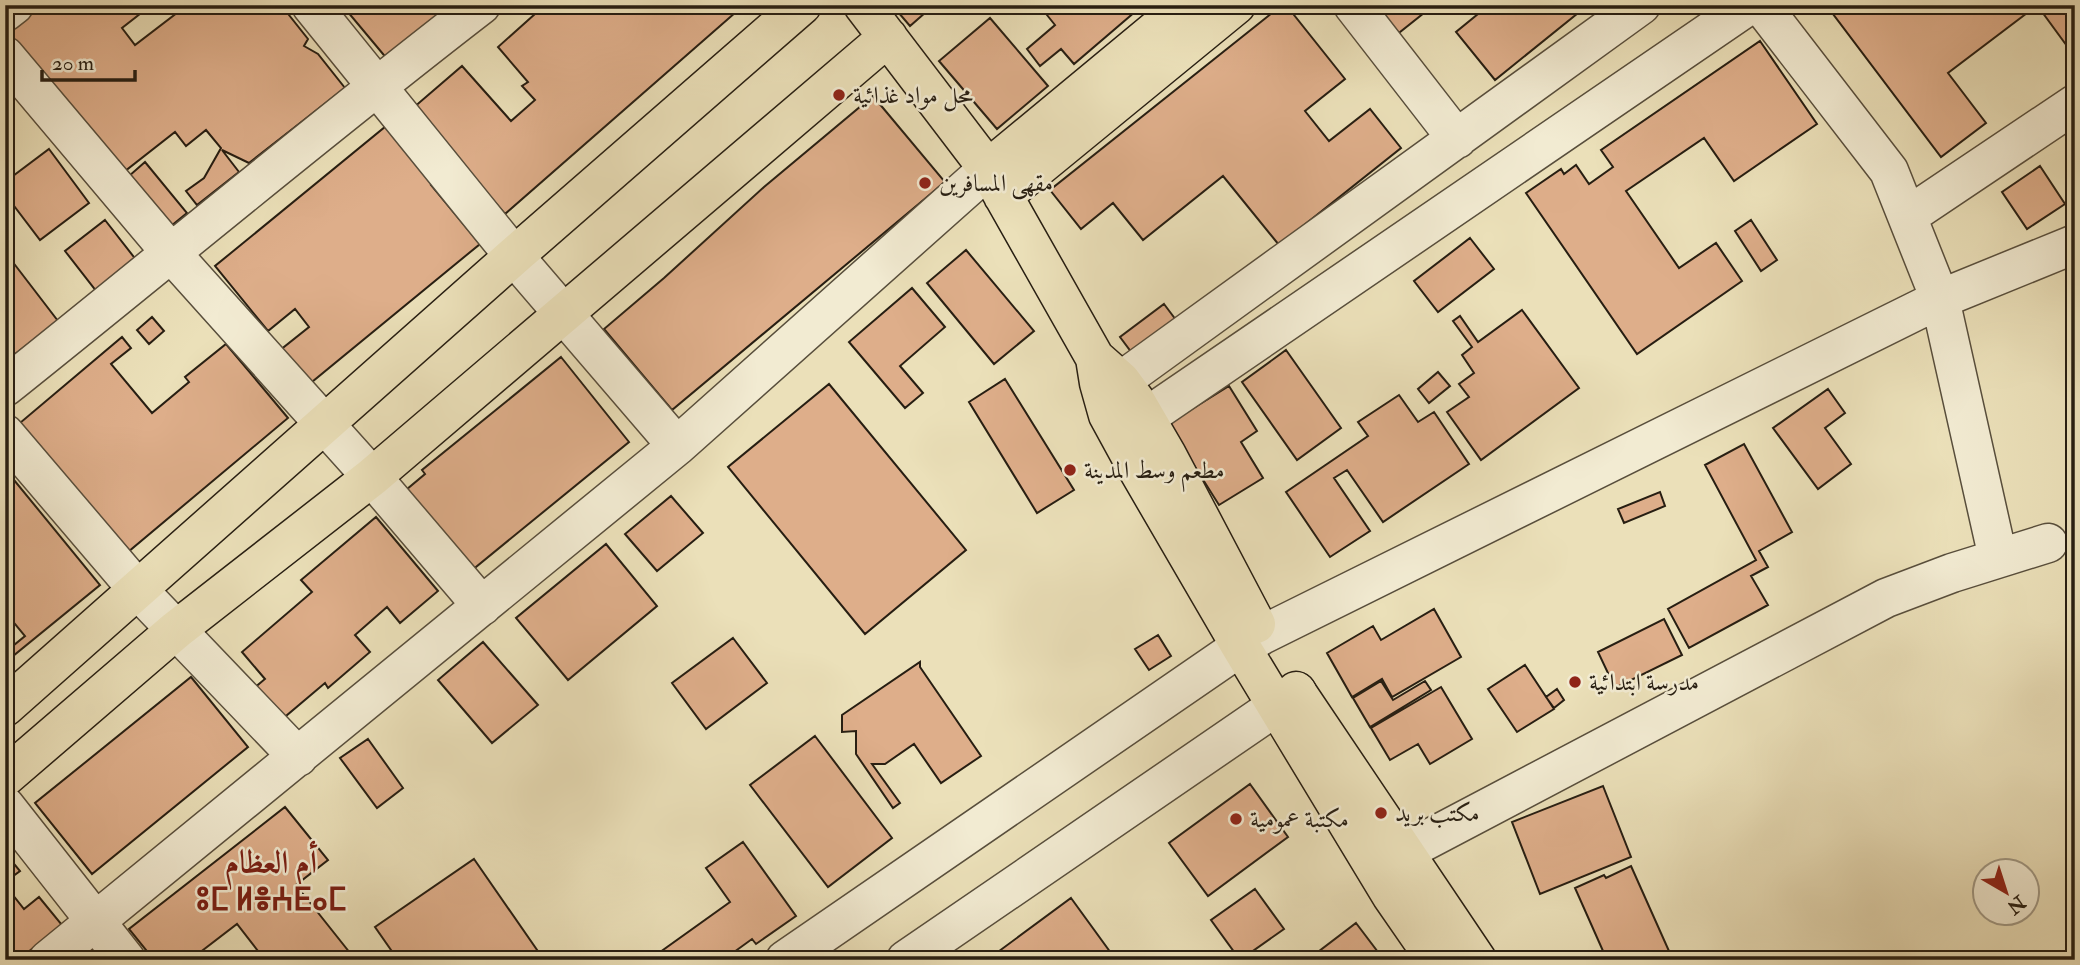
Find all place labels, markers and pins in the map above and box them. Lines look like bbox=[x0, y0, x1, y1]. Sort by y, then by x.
place label: محل مواد غذائية bbox=[853, 80, 973, 112]
marker: محل مواد غذائية bbox=[831, 87, 847, 103]
place label: مقهى المسافرين bbox=[939, 168, 1053, 200]
marker: مقهى المسافرين bbox=[917, 175, 933, 191]
place label: مطعم وسط المدينة bbox=[1084, 455, 1224, 492]
marker: مطعم وسط المدينة bbox=[1062, 462, 1078, 478]
place label: مدرسة ابتدائية bbox=[1589, 667, 1699, 698]
marker: مدرسة ابتدائية bbox=[1567, 674, 1583, 690]
place label: مكتب بريد bbox=[1395, 798, 1480, 829]
place label: مكتبة عمومية bbox=[1250, 804, 1349, 835]
marker: مكتب بريد bbox=[1373, 805, 1389, 821]
marker: مكتبة عمومية bbox=[1228, 811, 1244, 827]

